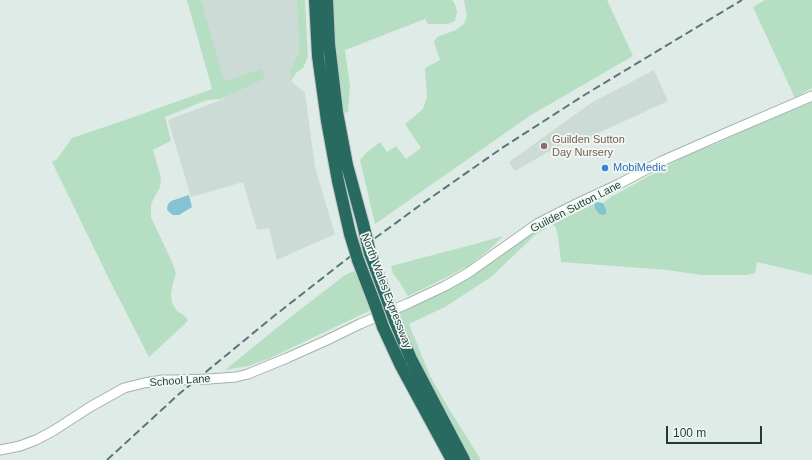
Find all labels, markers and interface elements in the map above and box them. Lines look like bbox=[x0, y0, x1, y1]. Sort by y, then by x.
place label: Guilden Sutton Day Nursery bbox=[552, 133, 625, 159]
marker: Guilden Sutton Day Nursery bbox=[539, 141, 549, 151]
place label: MobiMedic bbox=[613, 161, 666, 175]
marker: MobiMedic bbox=[600, 163, 610, 173]
street label: Guilden Sutton Lane bbox=[528, 178, 624, 236]
street label: North Wales Expressway bbox=[358, 231, 414, 351]
street label: School Lane bbox=[149, 372, 211, 390]
scale bar bbox=[668, 418, 764, 444]
text: 100 m bbox=[673, 426, 706, 440]

